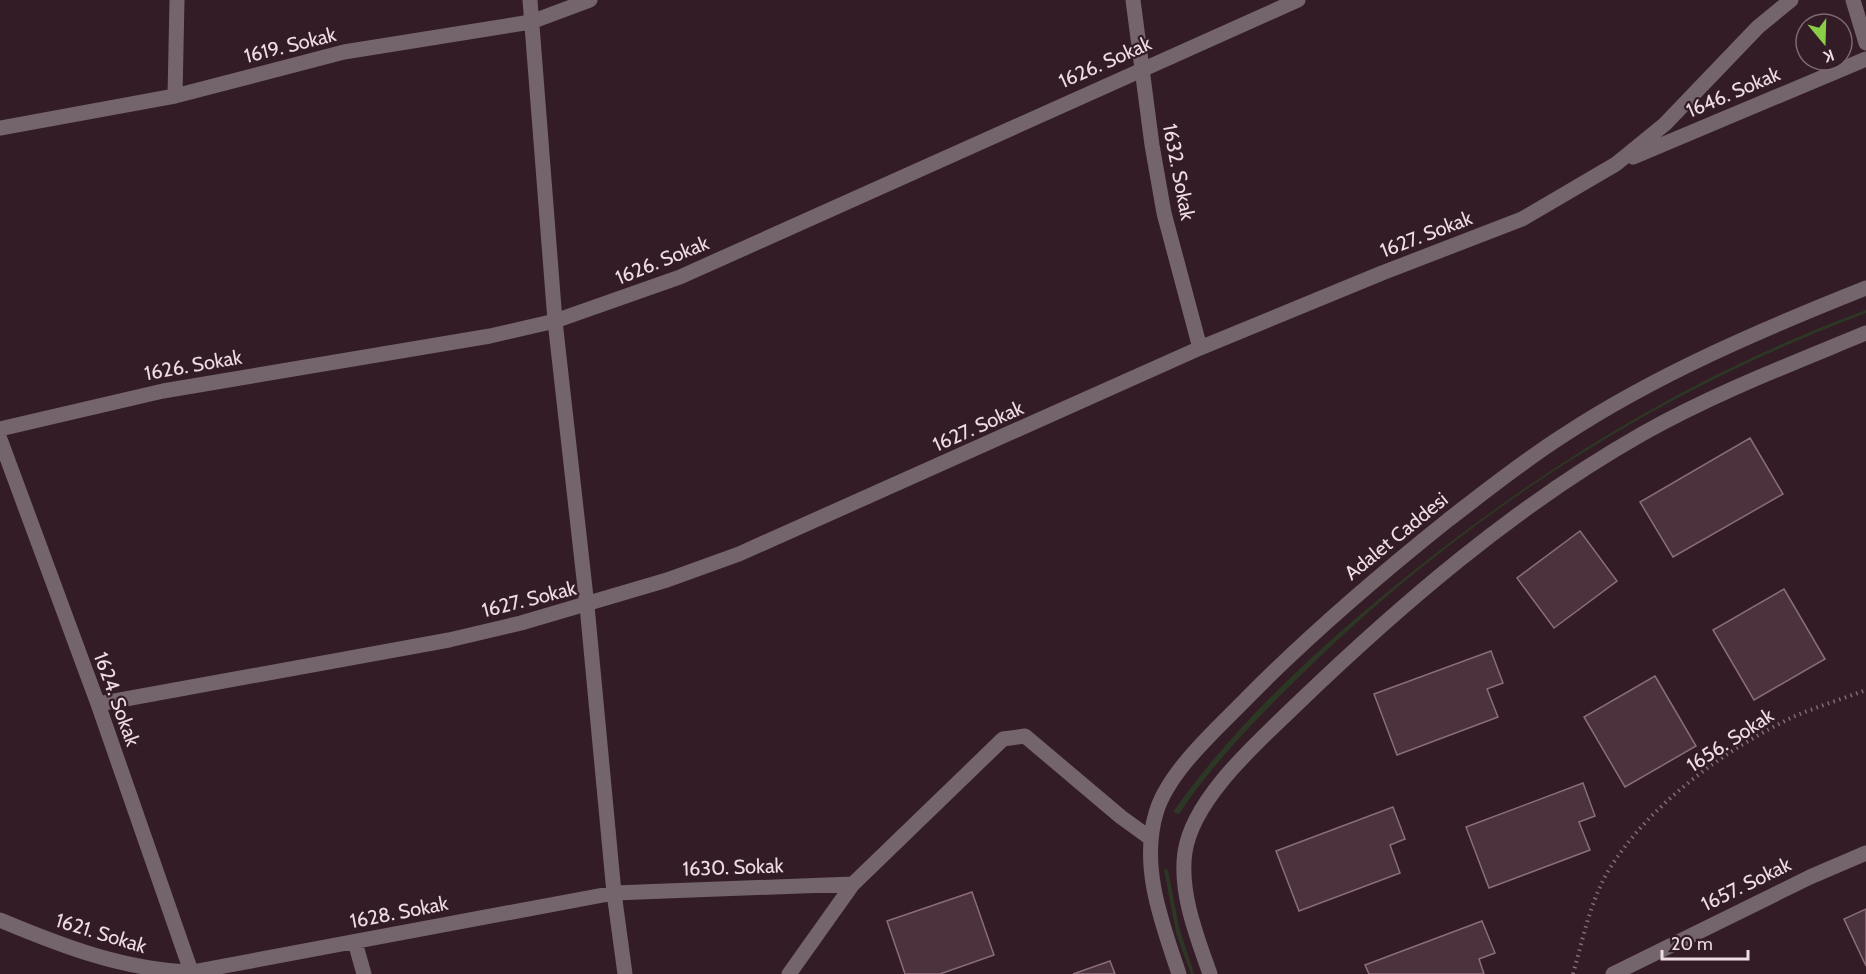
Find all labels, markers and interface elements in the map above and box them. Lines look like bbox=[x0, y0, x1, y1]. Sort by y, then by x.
north arrow bbox=[1794, 12, 1854, 72]
street label: 1619. Sokak bbox=[242, 22, 339, 68]
street label: 1626. Sokak bbox=[1055, 31, 1155, 93]
text: K bbox=[1821, 45, 1837, 66]
street label: 1646. Sokak bbox=[1682, 61, 1784, 122]
street label: 1632. Sokak bbox=[1158, 122, 1200, 222]
street label: 1627. Sokak bbox=[1377, 206, 1475, 262]
street label: 1626. Sokak bbox=[612, 230, 712, 290]
street label: 1626. Sokak bbox=[142, 345, 244, 385]
street label: 1627. Sokak bbox=[929, 395, 1027, 457]
street label: Adalet Caddesi bbox=[1340, 487, 1452, 585]
street label: 1627. Sokak bbox=[479, 576, 579, 622]
street label: 1624. Sokak bbox=[89, 649, 145, 749]
street label: 1656. Sokak bbox=[1682, 703, 1778, 777]
street label: 1657. Sokak bbox=[1697, 852, 1795, 916]
street label: 1630. Sokak bbox=[682, 853, 784, 881]
street label: 1628. Sokak bbox=[348, 891, 450, 933]
street label: 1621. Sokak bbox=[53, 908, 149, 958]
scale bar bbox=[1662, 923, 1748, 961]
text: 20 m bbox=[1671, 933, 1713, 955]

